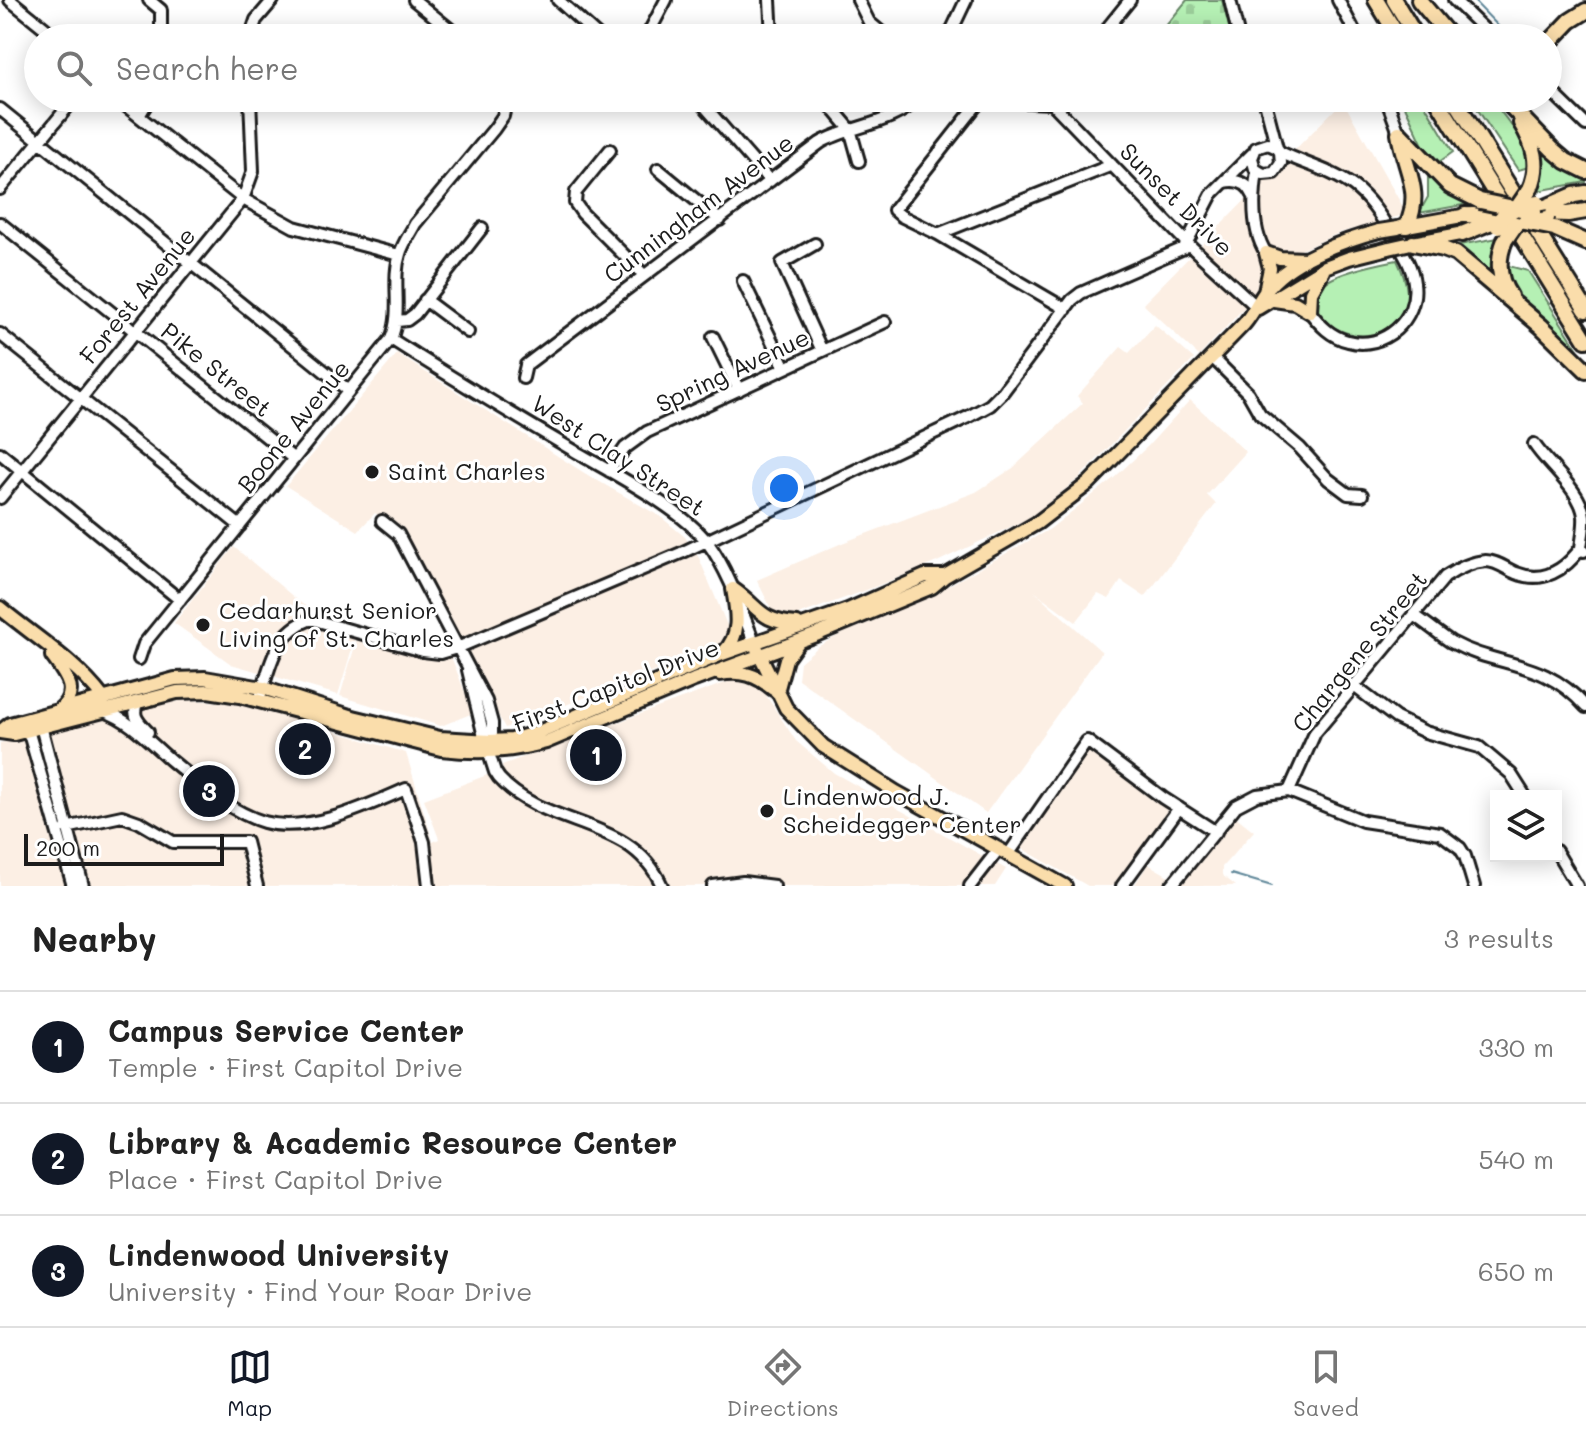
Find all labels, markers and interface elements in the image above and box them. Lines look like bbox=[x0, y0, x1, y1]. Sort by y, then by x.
search box bbox=[24, 24, 1562, 112]
icon: search bbox=[52, 46, 96, 90]
text: Search here bbox=[116, 48, 299, 88]
street label: Cunningham Avenue bbox=[597, 126, 799, 289]
street label: Sunset Drive bbox=[1114, 136, 1240, 262]
street label: Forest Avenue bbox=[72, 220, 202, 370]
street label: Pike Street bbox=[155, 315, 279, 423]
street label: Spring Avenue bbox=[651, 321, 814, 419]
street label: Boone Avenue bbox=[230, 353, 356, 499]
street label: West Clay Street bbox=[526, 387, 711, 522]
place label: Saint Charles bbox=[388, 455, 546, 486]
marker: Saint Charles bbox=[363, 463, 381, 481]
your location bbox=[764, 468, 804, 508]
street label: Chargene Street bbox=[1284, 564, 1433, 738]
place label: Cedarhurst Senior Living of St. Charles bbox=[219, 594, 454, 653]
marker: Cedarhurst Senior Living of St. Charles bbox=[194, 616, 212, 634]
street label: First Capitol Drive bbox=[508, 631, 723, 738]
pin: 2 bbox=[279, 719, 331, 779]
pin: 1 bbox=[570, 725, 622, 785]
pin: 3 bbox=[183, 761, 235, 821]
place label: Lindenwood J. Scheidegger Center bbox=[783, 780, 1022, 839]
map controls bbox=[1490, 790, 1562, 862]
button: layers bbox=[1490, 790, 1562, 862]
marker: Lindenwood J. Scheidegger Center bbox=[758, 802, 776, 820]
scale bar bbox=[24, 830, 224, 866]
text: 200 m bbox=[36, 833, 100, 862]
text: Nearby bbox=[32, 916, 157, 961]
text: 3 results bbox=[1444, 921, 1554, 955]
text: Campus Service Center bbox=[108, 1010, 464, 1050]
text: 1 bbox=[52, 1030, 64, 1064]
text: 330 m bbox=[1478, 1030, 1554, 1064]
text: Temple · First Capitol Drive bbox=[108, 1050, 463, 1084]
text: Library & Academic Resource Center bbox=[108, 1122, 677, 1162]
text: 2 bbox=[51, 1142, 65, 1176]
text: 540 m bbox=[1478, 1142, 1554, 1176]
text: Place · First Capitol Drive bbox=[108, 1162, 443, 1196]
text: Lindenwood University bbox=[108, 1234, 449, 1274]
text: 3 bbox=[50, 1254, 66, 1288]
text: 650 m bbox=[1478, 1254, 1554, 1288]
text: University · Find Your Roar Drive bbox=[108, 1274, 532, 1308]
tab: Map bbox=[227, 1345, 272, 1422]
tab: Directions bbox=[727, 1345, 839, 1422]
tab: Saved bbox=[1293, 1345, 1359, 1422]

